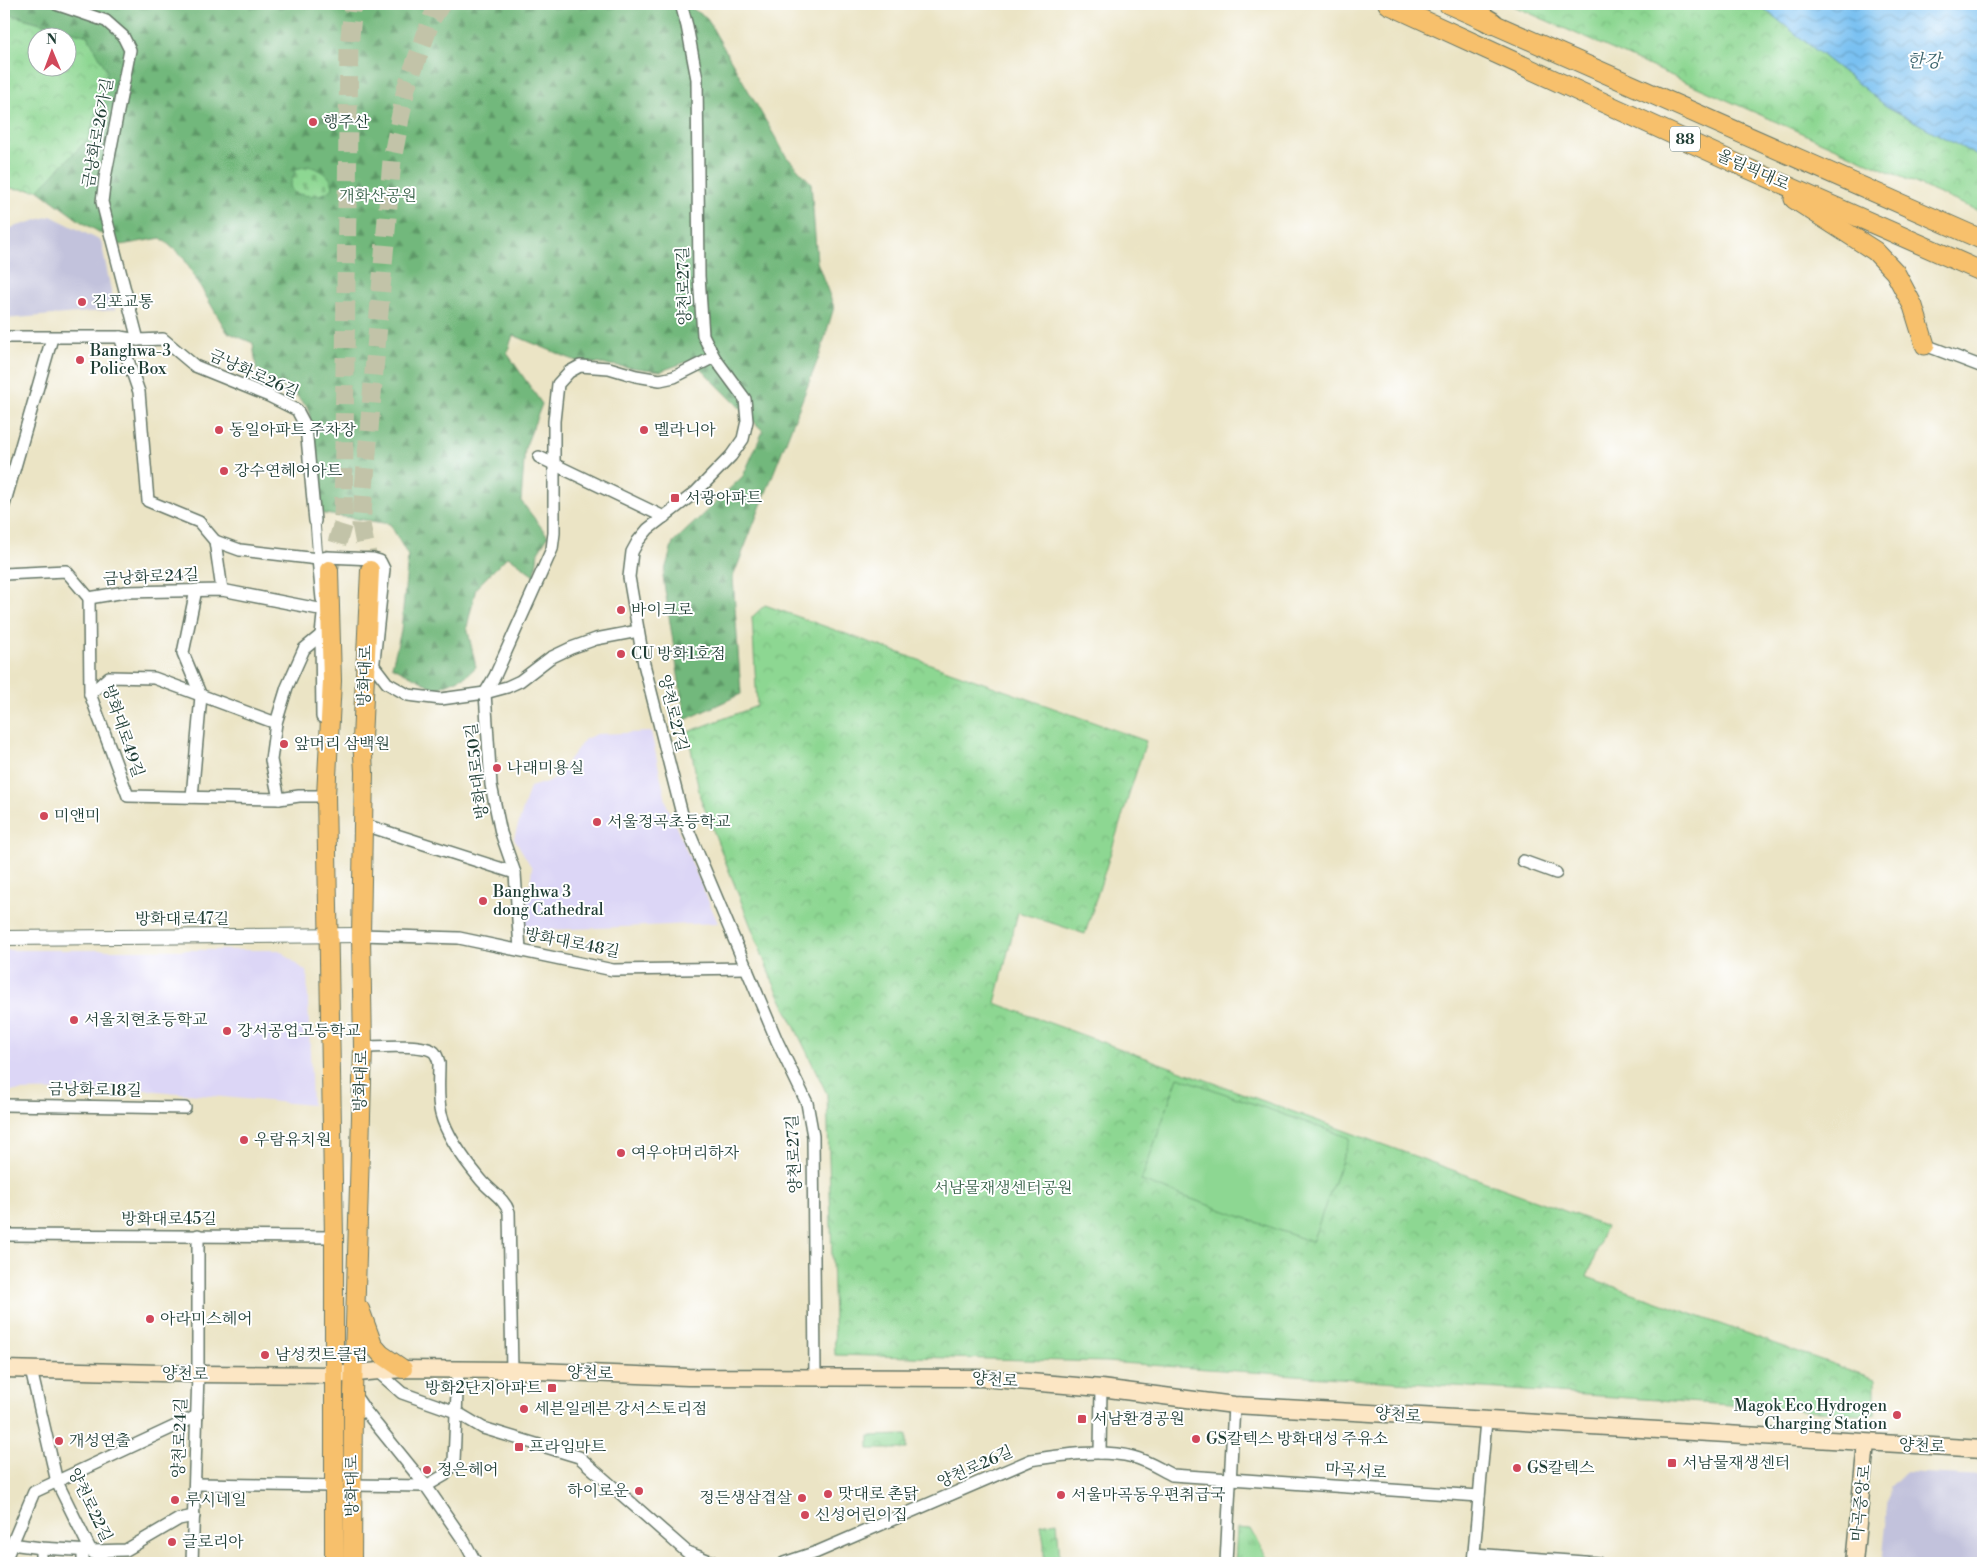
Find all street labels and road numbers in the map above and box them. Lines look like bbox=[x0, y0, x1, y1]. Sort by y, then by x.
street label: 금낭화로26가길 bbox=[78, 76, 118, 190]
road number: 88 bbox=[1670, 126, 1700, 152]
street label: 올림픽대로 bbox=[1714, 145, 1793, 195]
street label: 양천로27길 bbox=[673, 246, 695, 326]
street label: 금낭화로26길 bbox=[206, 345, 302, 403]
street label: 금낭화로24길 bbox=[103, 564, 199, 590]
street label: 방화대로 bbox=[354, 644, 376, 707]
street label: 양천로27길 bbox=[654, 672, 692, 754]
street label: 방화대로49길 bbox=[98, 682, 148, 780]
street label: 방화대로50길 bbox=[461, 722, 493, 820]
street label: 방화대로47길 bbox=[135, 909, 229, 929]
street label: 방화대로48길 bbox=[523, 924, 621, 962]
street label: 방화대로 bbox=[350, 1049, 372, 1112]
street label: 금낭화로18길 bbox=[48, 1079, 142, 1101]
street label: 양천로27길 bbox=[782, 1114, 806, 1194]
street label: 방화대로45길 bbox=[121, 1209, 217, 1229]
street label: 양천로 bbox=[566, 1362, 614, 1384]
street label: 양천로 bbox=[162, 1364, 209, 1384]
street label: 양천로 bbox=[971, 1368, 1019, 1392]
street label: 양천로24길 bbox=[169, 1397, 191, 1479]
street label: 양천로 bbox=[1374, 1403, 1422, 1427]
street label: 양천로 bbox=[1898, 1435, 1946, 1457]
street label: 양천로26길 bbox=[934, 1441, 1016, 1493]
street label: 방화대로 bbox=[342, 1455, 362, 1517]
street label: 마곡서로 bbox=[1324, 1459, 1388, 1483]
street label: 마곡중앙로 bbox=[1847, 1463, 1875, 1542]
street label: 양천로22길 bbox=[63, 1465, 117, 1545]

